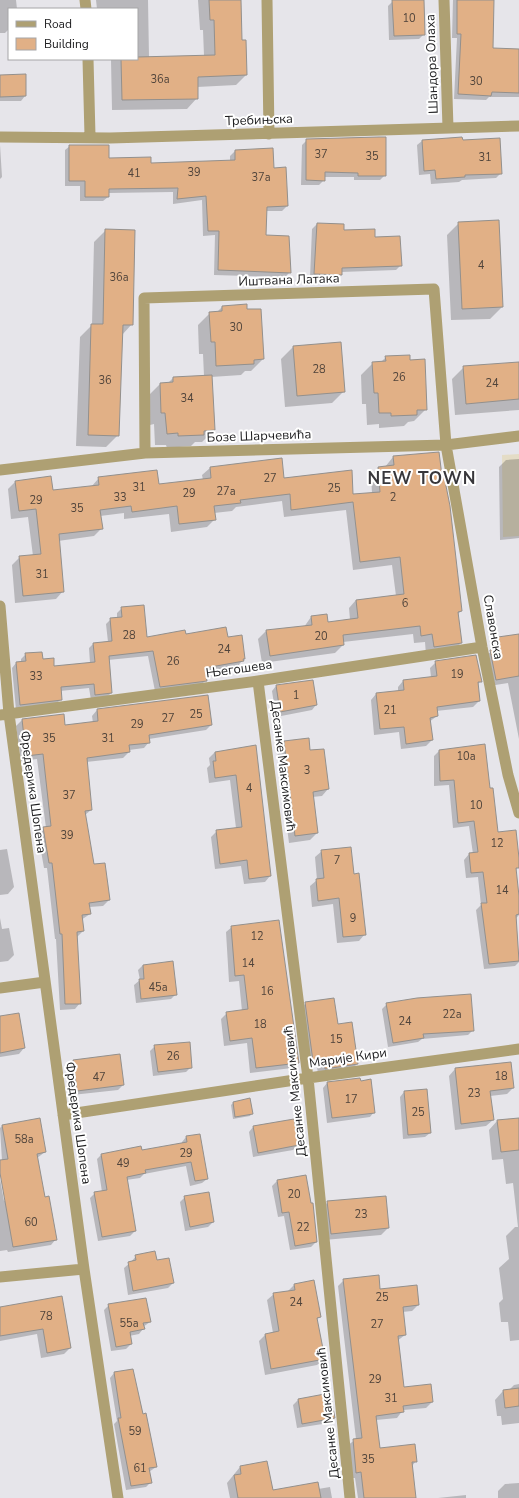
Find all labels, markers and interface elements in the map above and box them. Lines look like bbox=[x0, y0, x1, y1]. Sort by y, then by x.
legend bbox=[8, 8, 138, 60]
house number: 10 bbox=[402, 11, 416, 26]
street label: Шандора Олаха bbox=[421, 14, 443, 114]
text: Road bbox=[44, 16, 72, 32]
text: Building bbox=[44, 36, 89, 52]
house number: 36a bbox=[150, 72, 170, 87]
house number: 30 bbox=[469, 74, 483, 89]
street label: Требињска bbox=[225, 110, 293, 130]
house number: 37 bbox=[314, 147, 328, 162]
house number: 35 bbox=[365, 149, 379, 164]
house number: 31 bbox=[478, 150, 492, 165]
house number: 39 bbox=[187, 165, 201, 180]
house number: 41 bbox=[127, 166, 141, 181]
house number: 37a bbox=[251, 170, 271, 185]
house number: 4 bbox=[478, 258, 485, 273]
street label: Иштвана Латака bbox=[238, 269, 340, 291]
house number: 36a bbox=[109, 270, 129, 285]
house number: 30 bbox=[229, 320, 243, 335]
house number: 28 bbox=[312, 362, 326, 377]
house number: 26 bbox=[392, 370, 406, 385]
house number: 36 bbox=[98, 373, 112, 388]
house number: 24 bbox=[485, 376, 499, 391]
house number: 34 bbox=[180, 391, 194, 406]
street label: Бозе Шарчевића bbox=[206, 425, 312, 447]
district label: NEW TOWN bbox=[368, 467, 476, 490]
house number: 27 bbox=[263, 471, 277, 486]
house number: 31 bbox=[132, 480, 146, 495]
house number: 25 bbox=[327, 481, 341, 496]
house number: 27a bbox=[216, 484, 236, 499]
house number: 29 bbox=[182, 486, 196, 501]
house number: 33 bbox=[113, 490, 127, 505]
house number: 2 bbox=[390, 490, 396, 505]
house number: 29 bbox=[29, 493, 43, 508]
house number: 35 bbox=[70, 501, 84, 516]
house number: 31 bbox=[35, 567, 49, 582]
street label: Славонска bbox=[478, 593, 508, 661]
house number: 6 bbox=[402, 596, 409, 611]
house number: 28 bbox=[122, 628, 136, 643]
house number: 20 bbox=[314, 629, 328, 644]
house number: 24 bbox=[217, 642, 231, 657]
house number: 26 bbox=[166, 654, 180, 669]
street label: Његошева bbox=[205, 655, 273, 683]
house number: 19 bbox=[450, 667, 464, 682]
house number: 33 bbox=[29, 669, 43, 684]
house number: 1 bbox=[293, 688, 299, 703]
street label: Десанке Максимовић bbox=[266, 699, 300, 833]
house number: 21 bbox=[383, 703, 397, 718]
house number: 25 bbox=[189, 707, 203, 722]
house number: 27 bbox=[161, 711, 175, 726]
house number: 29 bbox=[130, 717, 144, 732]
street label: Фредерика Шопена bbox=[16, 730, 50, 854]
house number: 35 bbox=[42, 731, 56, 746]
house number: 31 bbox=[101, 731, 115, 746]
house number: 10a bbox=[456, 749, 476, 764]
house number: 3 bbox=[304, 763, 310, 778]
house number: 4 bbox=[246, 781, 253, 796]
house number: 37 bbox=[62, 788, 76, 803]
house number: 10 bbox=[469, 798, 483, 813]
house number: 39 bbox=[60, 828, 74, 843]
house number: 12 bbox=[490, 836, 504, 851]
house number: 7 bbox=[334, 853, 340, 868]
house number: 14 bbox=[495, 883, 509, 898]
house number: 9 bbox=[350, 911, 356, 926]
house number: 12 bbox=[250, 929, 264, 944]
house number: 14 bbox=[241, 956, 255, 971]
house number: 45a bbox=[148, 980, 168, 995]
house number: 16 bbox=[260, 984, 274, 999]
house number: 22a bbox=[442, 1007, 462, 1022]
house number: 24 bbox=[398, 1014, 412, 1029]
house number: 18 bbox=[253, 1017, 267, 1032]
street label: Десанке Максимовић bbox=[279, 1024, 311, 1158]
house number: 15 bbox=[329, 1032, 343, 1047]
street label: Марије Кири bbox=[308, 1044, 388, 1072]
house number: 26 bbox=[166, 1049, 180, 1064]
street label: Фредерика Шопена bbox=[61, 1061, 95, 1185]
house number: 18 bbox=[494, 1069, 508, 1084]
house number: 47 bbox=[92, 1070, 106, 1085]
house number: 23 bbox=[467, 1086, 481, 1101]
house number: 17 bbox=[344, 1092, 358, 1107]
house number: 25 bbox=[411, 1105, 425, 1120]
house number: 58a bbox=[14, 1132, 34, 1147]
house number: 29 bbox=[179, 1146, 193, 1161]
house number: 49 bbox=[116, 1156, 130, 1171]
house number: 20 bbox=[287, 1187, 301, 1202]
house number: 23 bbox=[354, 1207, 368, 1222]
house number: 60 bbox=[24, 1215, 38, 1230]
house number: 22 bbox=[296, 1220, 310, 1235]
house number: 25 bbox=[375, 1290, 389, 1305]
house number: 24 bbox=[289, 1295, 303, 1310]
house number: 78 bbox=[39, 1309, 53, 1324]
house number: 55a bbox=[119, 1316, 139, 1331]
house number: 27 bbox=[370, 1317, 384, 1332]
street label: Десанке Максимовић bbox=[312, 1346, 344, 1480]
house number: 29 bbox=[368, 1372, 382, 1387]
house number: 31 bbox=[384, 1391, 398, 1406]
house number: 59 bbox=[128, 1424, 142, 1439]
house number: 35 bbox=[361, 1452, 375, 1467]
house number: 61 bbox=[133, 1461, 147, 1476]

